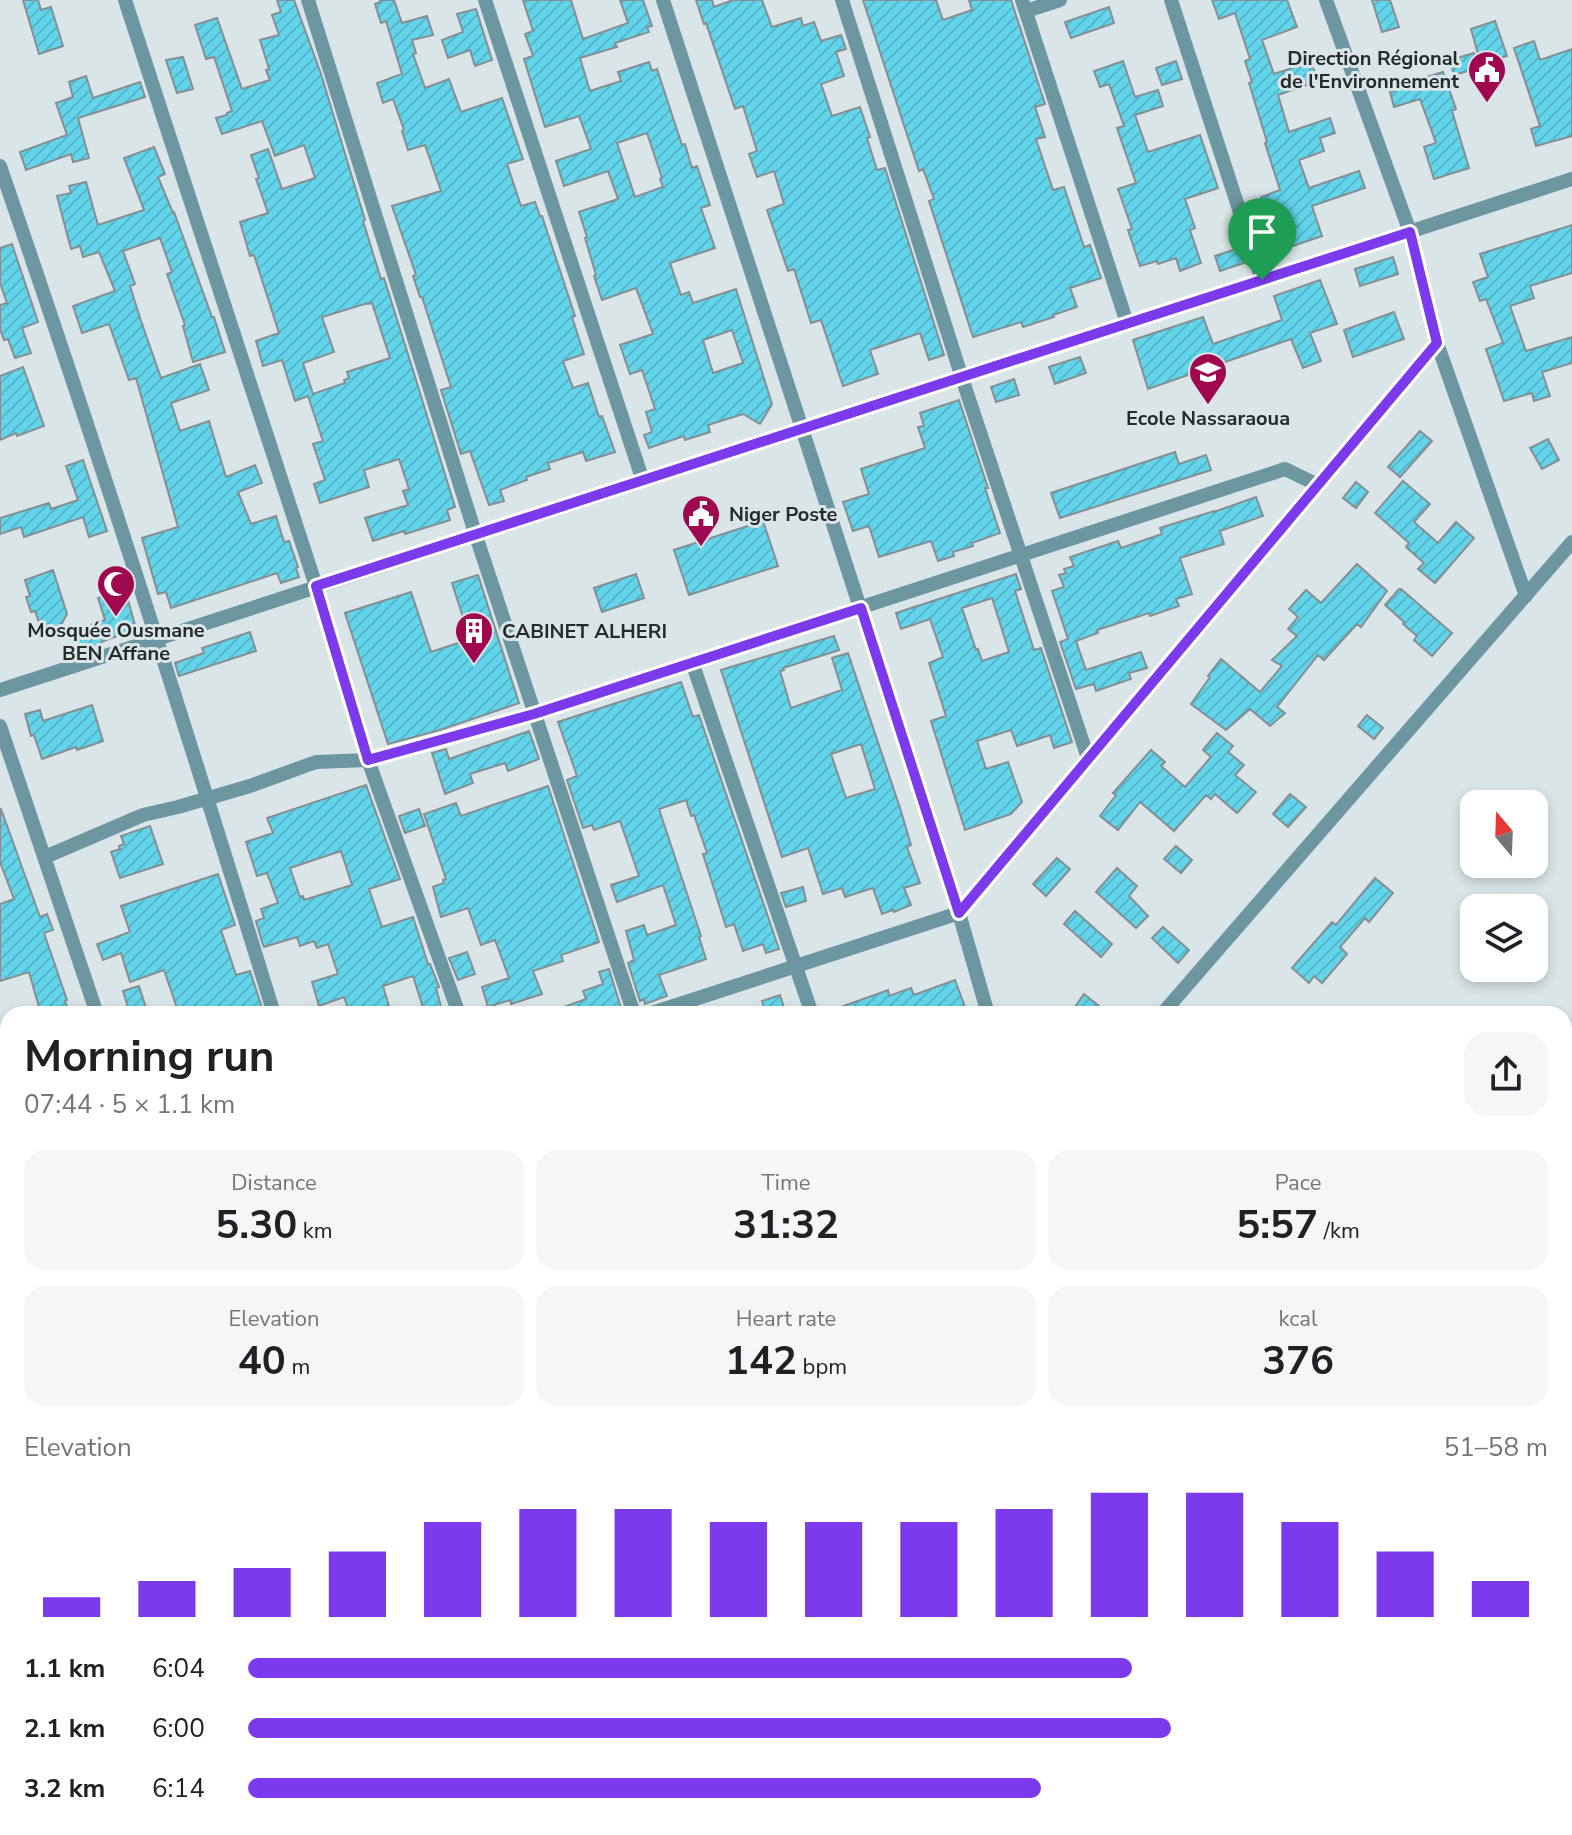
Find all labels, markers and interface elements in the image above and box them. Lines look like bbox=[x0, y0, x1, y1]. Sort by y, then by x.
place label: Direction Régional de l'Environnement bbox=[1280, 45, 1460, 95]
public building icon: Direction Régional de l'Environnement bbox=[1466, 49, 1508, 104]
pin bbox=[1228, 198, 1296, 280]
icon: arrive bbox=[1240, 210, 1284, 254]
school or university icon: Ecole Nassaraoua bbox=[1187, 351, 1229, 406]
place label: Ecole Nassaraoua bbox=[1126, 405, 1290, 432]
public building icon: Niger Poste bbox=[680, 493, 722, 548]
place label: Niger Poste bbox=[729, 501, 838, 528]
mosque icon: Mosquée Ousmane BEN Affane bbox=[95, 563, 137, 618]
building icon: CABINET ALHERI bbox=[453, 610, 495, 665]
place label: Mosquée Ousmane BEN Affane bbox=[27, 617, 205, 667]
place label: CABINET ALHERI bbox=[502, 618, 667, 645]
north arrow bbox=[1460, 790, 1548, 878]
map controls bbox=[1460, 790, 1548, 982]
button: layers bbox=[1460, 894, 1548, 982]
text: Morning run bbox=[24, 1027, 274, 1087]
button: share bbox=[1464, 1032, 1548, 1116]
text: 07:44 · 5 × 1.1 km bbox=[24, 1087, 235, 1122]
text: Distance bbox=[231, 1168, 317, 1198]
text: Time bbox=[762, 1168, 810, 1198]
text: Pace bbox=[1275, 1168, 1321, 1198]
text: 5.30 bbox=[215, 1198, 297, 1252]
text: 31:32 bbox=[733, 1198, 839, 1252]
text: 5:57 bbox=[1236, 1198, 1318, 1252]
text: km bbox=[297, 1216, 333, 1246]
text: /km bbox=[1318, 1216, 1360, 1246]
text: Elevation bbox=[228, 1304, 320, 1334]
text: Heart rate bbox=[736, 1304, 836, 1334]
text: kcal bbox=[1279, 1304, 1318, 1334]
text: 40 bbox=[238, 1334, 286, 1388]
text: 142 bbox=[725, 1334, 797, 1388]
text: 376 bbox=[1262, 1334, 1334, 1388]
text: m bbox=[286, 1352, 310, 1382]
text: bpm bbox=[797, 1352, 847, 1382]
text: Elevation bbox=[24, 1430, 132, 1465]
text: 51–58 m bbox=[1444, 1430, 1548, 1465]
text: 1.1 km bbox=[24, 1651, 105, 1686]
text: 6:04 bbox=[152, 1651, 205, 1686]
text: 2.1 km bbox=[24, 1711, 105, 1746]
text: 6:00 bbox=[152, 1711, 205, 1746]
text: 3.2 km bbox=[24, 1771, 105, 1806]
text: 6:14 bbox=[152, 1771, 205, 1806]

